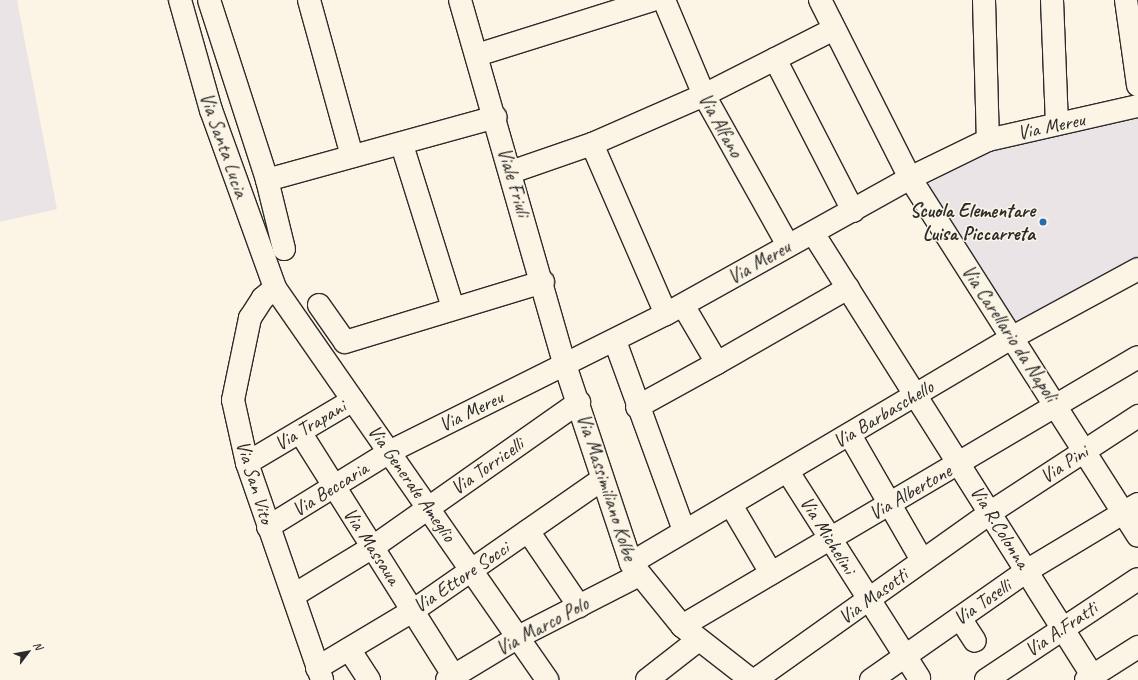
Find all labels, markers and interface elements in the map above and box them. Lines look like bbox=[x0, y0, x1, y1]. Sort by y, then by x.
street label: Via Alfano bbox=[693, 88, 749, 162]
street label: Via Santa Lucia bbox=[195, 90, 253, 200]
street label: Via Mereu bbox=[1015, 107, 1087, 145]
street label: Viale Friuli bbox=[493, 145, 535, 219]
place label: Scuola Elementare Luisa Piccarreta bbox=[909, 198, 1035, 245]
marker: Scuola Elementare Luisa Piccarreta bbox=[1038, 217, 1048, 227]
street label: Via Mereu bbox=[723, 235, 795, 289]
street label: Via Carellario da Napoli bbox=[956, 259, 1064, 407]
street label: Via Barbaschello bbox=[828, 375, 938, 453]
street label: Via Mereu bbox=[435, 385, 507, 437]
street label: Via Trapani bbox=[270, 395, 350, 455]
street label: Via Massimiliano Kolbe bbox=[572, 411, 642, 563]
street label: Via Generale Ameglio bbox=[363, 420, 461, 546]
street label: Via Torricelli bbox=[446, 432, 528, 500]
street label: Via San Vito bbox=[231, 438, 279, 526]
street label: Via Pini bbox=[1036, 440, 1092, 488]
street label: Via Beccaria bbox=[288, 456, 372, 522]
street label: Via Albertone bbox=[864, 459, 956, 525]
street label: Via R.Colonna bbox=[965, 481, 1035, 573]
street label: Via Michelini bbox=[795, 492, 861, 578]
street label: Via Massaua bbox=[338, 503, 406, 589]
street label: Via Ettore Socci bbox=[409, 536, 513, 618]
street label: Via Masotti bbox=[833, 563, 913, 629]
street label: Via Toselli bbox=[949, 574, 1015, 630]
street label: Via Marco Polo bbox=[491, 591, 593, 661]
street label: Via A.Fratti bbox=[1020, 596, 1102, 662]
north arrow bbox=[8, 632, 48, 672]
text: N bbox=[30, 639, 46, 652]

